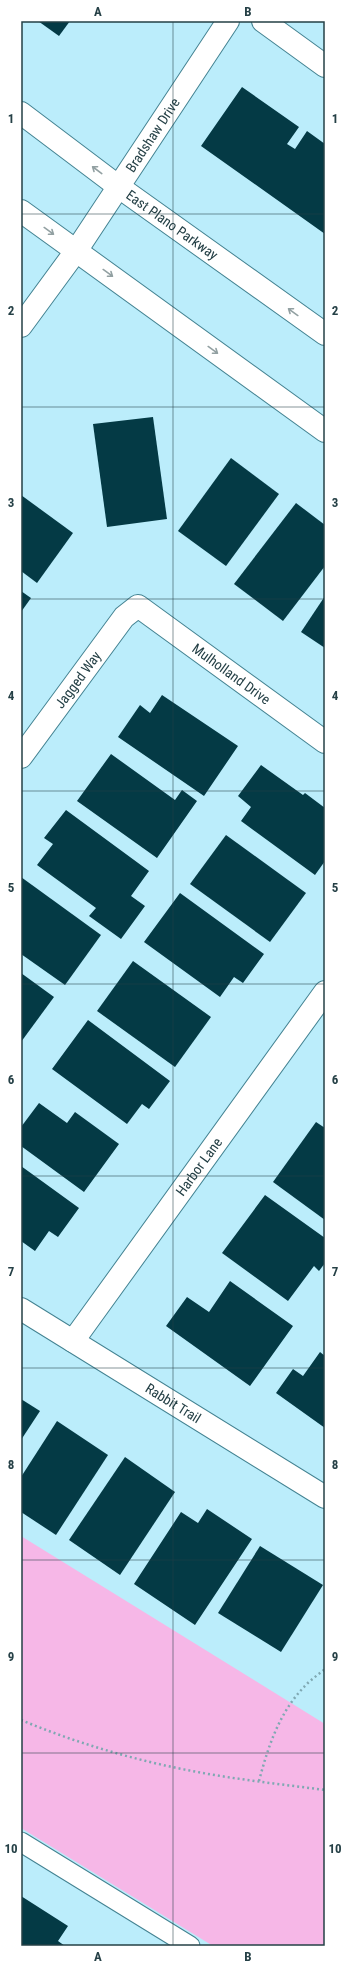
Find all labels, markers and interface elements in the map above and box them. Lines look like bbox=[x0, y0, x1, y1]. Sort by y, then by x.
text: A bbox=[94, 4, 102, 19]
text: B bbox=[244, 4, 252, 19]
street label: Bradshaw Drive bbox=[122, 95, 183, 175]
text: 1 bbox=[8, 111, 14, 126]
text: 1 bbox=[332, 111, 338, 126]
one-way arrow bbox=[92, 166, 103, 174]
street label: East Plano Parkway bbox=[123, 187, 221, 263]
one-way arrow bbox=[43, 226, 54, 235]
one-way arrow bbox=[102, 269, 113, 278]
text: 2 bbox=[8, 303, 15, 318]
text: 2 bbox=[332, 303, 339, 318]
one-way arrow bbox=[288, 308, 299, 316]
one-way arrow bbox=[207, 346, 218, 354]
text: 3 bbox=[8, 495, 14, 510]
text: 3 bbox=[332, 495, 338, 510]
street label: Mulholland Drive bbox=[189, 640, 274, 708]
street label: Jagged Way bbox=[52, 648, 104, 711]
text: 4 bbox=[8, 688, 15, 703]
text: 4 bbox=[332, 688, 339, 703]
text: 5 bbox=[8, 880, 15, 895]
text: 5 bbox=[332, 880, 339, 895]
text: 6 bbox=[8, 1072, 15, 1087]
text: 6 bbox=[332, 1072, 339, 1087]
street label: Harbor Lane bbox=[173, 1134, 225, 1199]
text: 7 bbox=[8, 1264, 15, 1279]
text: 7 bbox=[332, 1264, 339, 1279]
street label: Rabbit Trail bbox=[143, 1380, 204, 1426]
text: 8 bbox=[8, 1457, 14, 1472]
text: 8 bbox=[332, 1457, 338, 1472]
text: 9 bbox=[8, 1649, 14, 1664]
text: 9 bbox=[332, 1649, 338, 1664]
text: 10 bbox=[4, 1841, 18, 1856]
text: 10 bbox=[328, 1841, 342, 1856]
text: A bbox=[94, 1949, 102, 1964]
text: B bbox=[244, 1949, 252, 1964]

